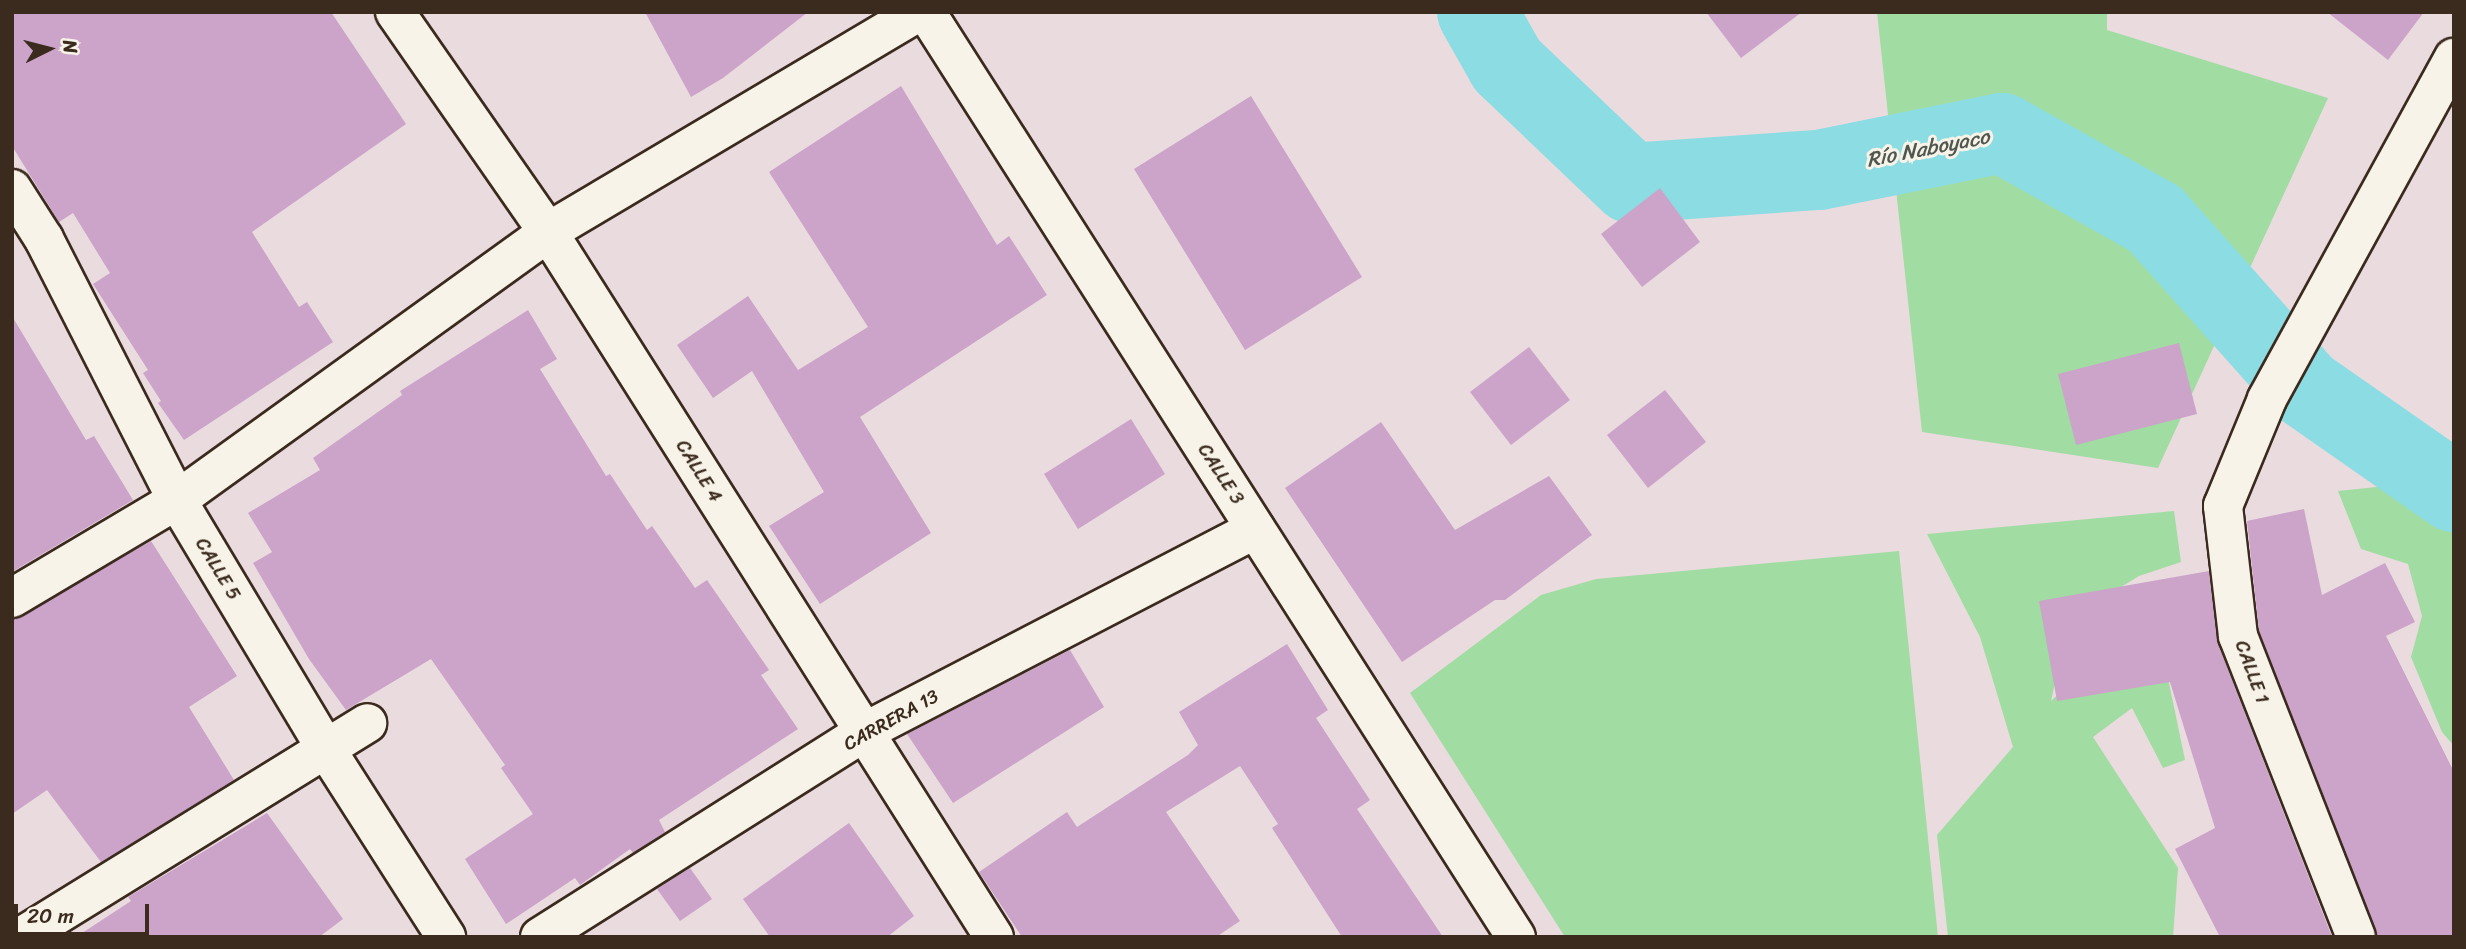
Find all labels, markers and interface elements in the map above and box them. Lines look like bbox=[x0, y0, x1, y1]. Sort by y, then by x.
north arrow bbox=[14, 14, 84, 84]
text: N bbox=[53, 38, 87, 55]
water label: Río Naboyaco bbox=[1864, 124, 1992, 172]
street label: CALLE 4 bbox=[671, 436, 727, 506]
street label: CALLE 3 bbox=[1193, 439, 1249, 509]
street label: CALLE 5 bbox=[190, 534, 246, 604]
street label: CALLE 1 bbox=[2230, 637, 2274, 707]
street label: CARRERA 13 bbox=[840, 685, 942, 755]
scale bar bbox=[18, 890, 152, 934]
text: 20 m bbox=[27, 897, 74, 935]

